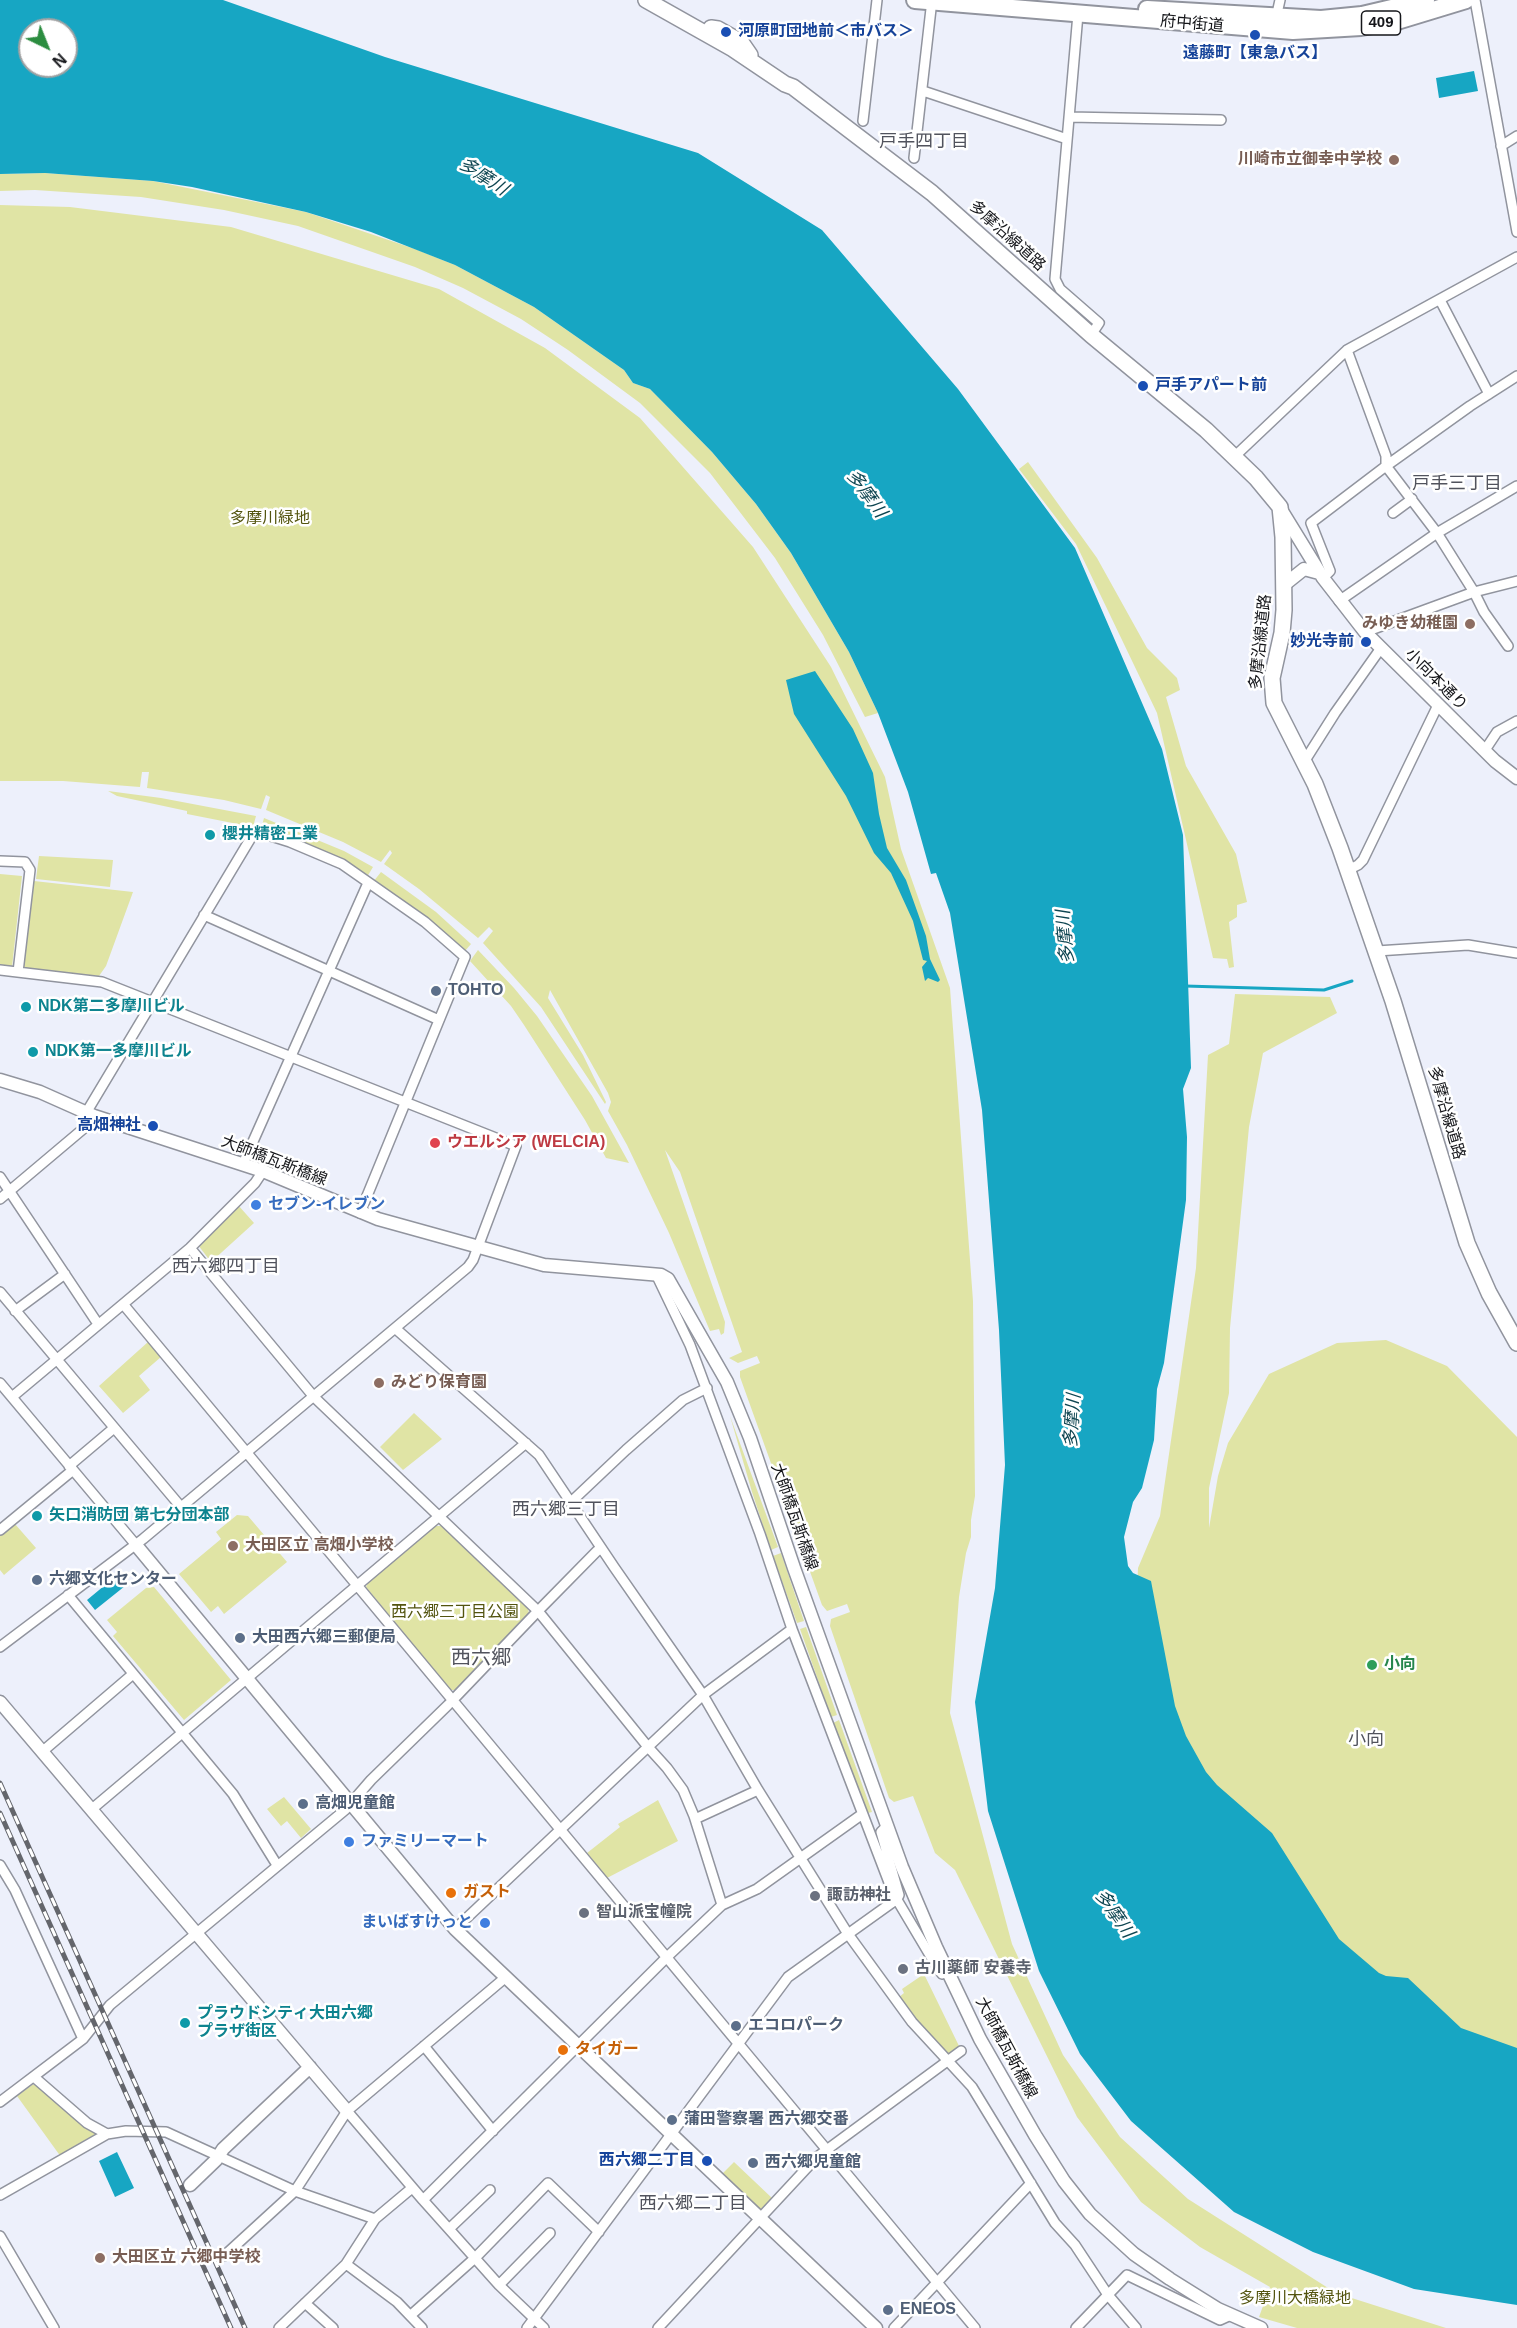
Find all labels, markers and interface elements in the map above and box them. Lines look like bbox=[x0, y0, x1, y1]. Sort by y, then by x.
road number: 409 bbox=[1362, 11, 1400, 35]
street label: 府中街道 bbox=[1159, 12, 1225, 36]
north arrow bbox=[18, 18, 78, 78]
place label: 河原町団地前＜市バス＞ bbox=[738, 22, 914, 42]
marker: 河原町団地前＜市バス＞ bbox=[719, 25, 733, 39]
marker: 遠藤町【東急バス】 bbox=[1248, 28, 1262, 42]
place label: 遠藤町【東急バス】 bbox=[1183, 44, 1327, 64]
text: N bbox=[49, 50, 69, 70]
district label: 戸手四丁目 bbox=[879, 131, 969, 153]
place label: 川崎市立御幸中学校 bbox=[1238, 150, 1382, 170]
water label: 多摩川 bbox=[454, 153, 512, 201]
marker: 川崎市立御幸中学校 bbox=[1387, 153, 1401, 167]
street label: 多摩沿線道路 bbox=[965, 197, 1049, 275]
place label: 戸手アパート前 bbox=[1155, 376, 1267, 396]
marker: 戸手アパート前 bbox=[1136, 379, 1150, 393]
water label: 多摩川 bbox=[841, 466, 891, 522]
district label: 戸手三丁目 bbox=[1412, 473, 1502, 495]
park label: 多摩川緑地 bbox=[230, 509, 310, 529]
street label: 多摩沿線道路 bbox=[1246, 593, 1276, 691]
place label: みゆき幼稚園 bbox=[1362, 614, 1458, 634]
marker: みゆき幼稚園 bbox=[1463, 617, 1477, 631]
place label: 妙光寺前 bbox=[1290, 632, 1354, 652]
marker: 妙光寺前 bbox=[1359, 635, 1373, 649]
street label: 小向本通り bbox=[1401, 645, 1471, 715]
place label: 櫻井精密工業 bbox=[222, 825, 318, 845]
marker: 櫻井精密工業 bbox=[203, 828, 217, 842]
water label: 多摩川 bbox=[1053, 909, 1079, 965]
place label: TOHTO bbox=[448, 981, 503, 1001]
marker: TOHTO bbox=[429, 984, 443, 998]
place label: NDK第二多摩川ビル bbox=[38, 997, 185, 1017]
marker: NDK第二多摩川ビル bbox=[19, 1000, 33, 1014]
place label: NDK第一多摩川ビル bbox=[45, 1042, 192, 1062]
marker: NDK第一多摩川ビル bbox=[26, 1045, 40, 1059]
street label: 多摩沿線道路 bbox=[1424, 1064, 1468, 1162]
place label: 高畑神社 bbox=[77, 1116, 141, 1136]
marker: 高畑神社 bbox=[146, 1119, 160, 1133]
street label: 大師橋瓦斯橋線 bbox=[218, 1132, 330, 1190]
place label: ウエルシア (WELCIA) bbox=[447, 1133, 605, 1153]
marker: ウエルシア (WELCIA) bbox=[428, 1136, 442, 1150]
place label: セブン-イレブン bbox=[268, 1195, 385, 1215]
marker: セブン-イレブン bbox=[249, 1198, 263, 1212]
district label: 西六郷四丁目 bbox=[172, 1256, 280, 1278]
place label: みどり保育園 bbox=[391, 1373, 487, 1393]
marker: みどり保育園 bbox=[372, 1376, 386, 1390]
water label: 多摩川 bbox=[1060, 1393, 1086, 1449]
street label: 大師橋瓦斯橋線 bbox=[767, 1461, 821, 1573]
district label: 西六郷三丁目 bbox=[512, 1499, 620, 1521]
place label: 矢口消防団 第七分団本部 bbox=[49, 1506, 229, 1526]
marker: 矢口消防団 第七分団本部 bbox=[30, 1509, 44, 1523]
place label: 大田区立 高畑小学校 bbox=[245, 1536, 393, 1556]
marker: 大田区立 高畑小学校 bbox=[226, 1539, 240, 1553]
place label: 六郷文化センター bbox=[49, 1570, 177, 1590]
marker: 六郷文化センター bbox=[30, 1573, 44, 1587]
park label: 西六郷三丁目公園 bbox=[391, 1603, 519, 1623]
place label: 大田西六郷三郵便局 bbox=[252, 1628, 396, 1648]
marker: 大田西六郷三郵便局 bbox=[233, 1631, 247, 1645]
district label: 西六郷 bbox=[451, 1646, 511, 1670]
place label: 小向 bbox=[1384, 1655, 1416, 1675]
marker: 小向 bbox=[1365, 1658, 1379, 1672]
district label: 小向 bbox=[1348, 1729, 1384, 1751]
place label: 高畑児童館 bbox=[315, 1794, 395, 1814]
marker: 高畑児童館 bbox=[296, 1797, 310, 1811]
place label: ファミリーマート bbox=[361, 1832, 489, 1852]
marker: ファミリーマート bbox=[342, 1835, 356, 1849]
place label: ガスト bbox=[463, 1883, 511, 1903]
marker: ガスト bbox=[444, 1886, 458, 1900]
place label: 諏訪神社 bbox=[827, 1886, 891, 1906]
water label: 多摩川 bbox=[1090, 1886, 1138, 1942]
marker: 諏訪神社 bbox=[808, 1889, 822, 1903]
place label: 智山派宝幢院 bbox=[596, 1903, 692, 1923]
marker: 智山派宝幢院 bbox=[577, 1906, 591, 1920]
place label: まいばすけっと bbox=[361, 1913, 473, 1933]
marker: まいばすけっと bbox=[478, 1916, 492, 1930]
place label: 古川薬師 安養寺 bbox=[915, 1959, 1031, 1979]
marker: 古川薬師 安養寺 bbox=[896, 1962, 910, 1976]
street label: 大師橋瓦斯橋線 bbox=[971, 1994, 1041, 2102]
place label: プラウドシティ大田六郷 プラザ街区 bbox=[197, 2004, 373, 2042]
marker: プラウドシティ大田六郷 プラザ街区 bbox=[178, 2016, 192, 2030]
place label: エコロパーク bbox=[748, 2016, 844, 2036]
marker: エコロパーク bbox=[729, 2019, 743, 2033]
place label: タイガー bbox=[575, 2040, 639, 2060]
marker: タイガー bbox=[556, 2043, 570, 2057]
place label: 蒲田警察署 西六郷交番 bbox=[684, 2110, 848, 2130]
marker: 蒲田警察署 西六郷交番 bbox=[665, 2113, 679, 2127]
place label: 西六郷二丁目 bbox=[599, 2151, 695, 2171]
place label: 西六郷児童館 bbox=[765, 2153, 861, 2173]
marker: 西六郷二丁目 bbox=[700, 2154, 714, 2168]
marker: 西六郷児童館 bbox=[746, 2156, 760, 2170]
district label: 西六郷二丁目 bbox=[639, 2193, 747, 2215]
place label: 大田区立 六郷中学校 bbox=[112, 2248, 260, 2268]
marker: 大田区立 六郷中学校 bbox=[93, 2251, 107, 2265]
park label: 多摩川大橋緑地 bbox=[1239, 2289, 1351, 2309]
place label: ENEOS bbox=[900, 2300, 956, 2320]
marker: ENEOS bbox=[881, 2303, 895, 2317]

